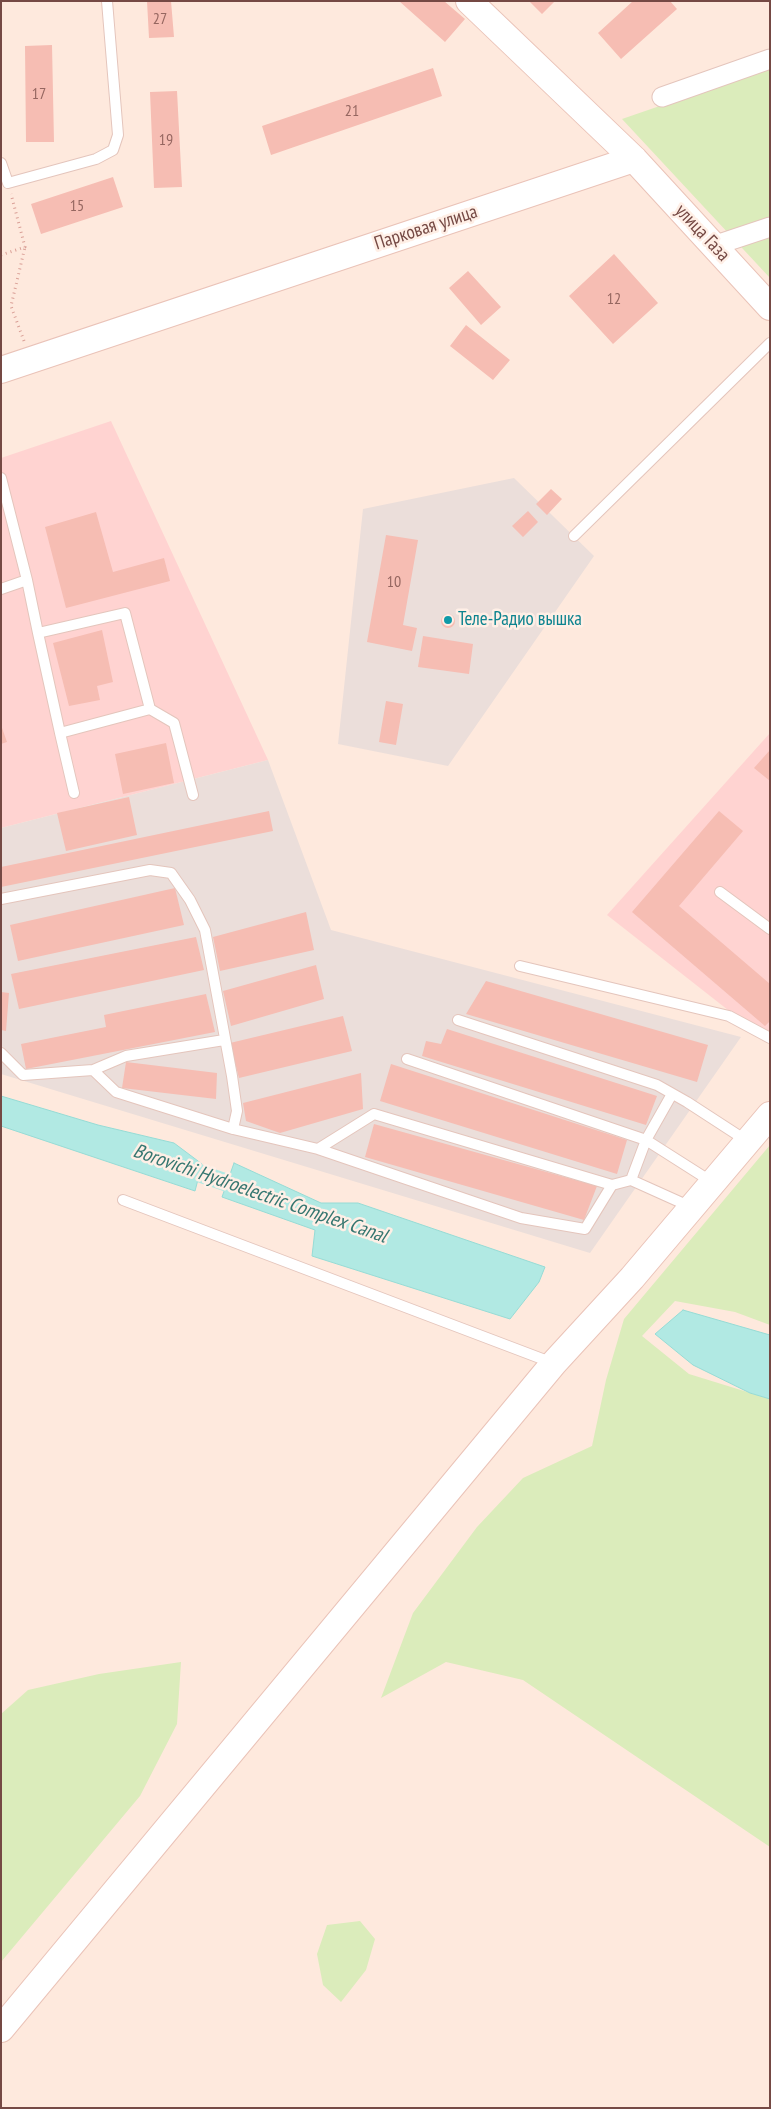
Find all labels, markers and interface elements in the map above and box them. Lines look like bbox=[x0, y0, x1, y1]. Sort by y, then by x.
house number: 27 bbox=[153, 9, 167, 29]
house number: 17 bbox=[32, 84, 46, 104]
house number: 21 bbox=[345, 101, 359, 121]
house number: 19 bbox=[159, 130, 173, 150]
house number: 15 bbox=[70, 196, 84, 216]
street label: улица Газа bbox=[670, 200, 734, 266]
street label: Парковая улица bbox=[372, 201, 480, 255]
house number: 12 bbox=[607, 289, 621, 309]
house number: 10 bbox=[387, 572, 401, 592]
place label: Теле-Радио вышка bbox=[458, 609, 582, 631]
marker: Теле-Радио вышка bbox=[442, 614, 454, 626]
water label: Borovichi Hydroelectric Complex Canal bbox=[130, 1139, 390, 1249]

